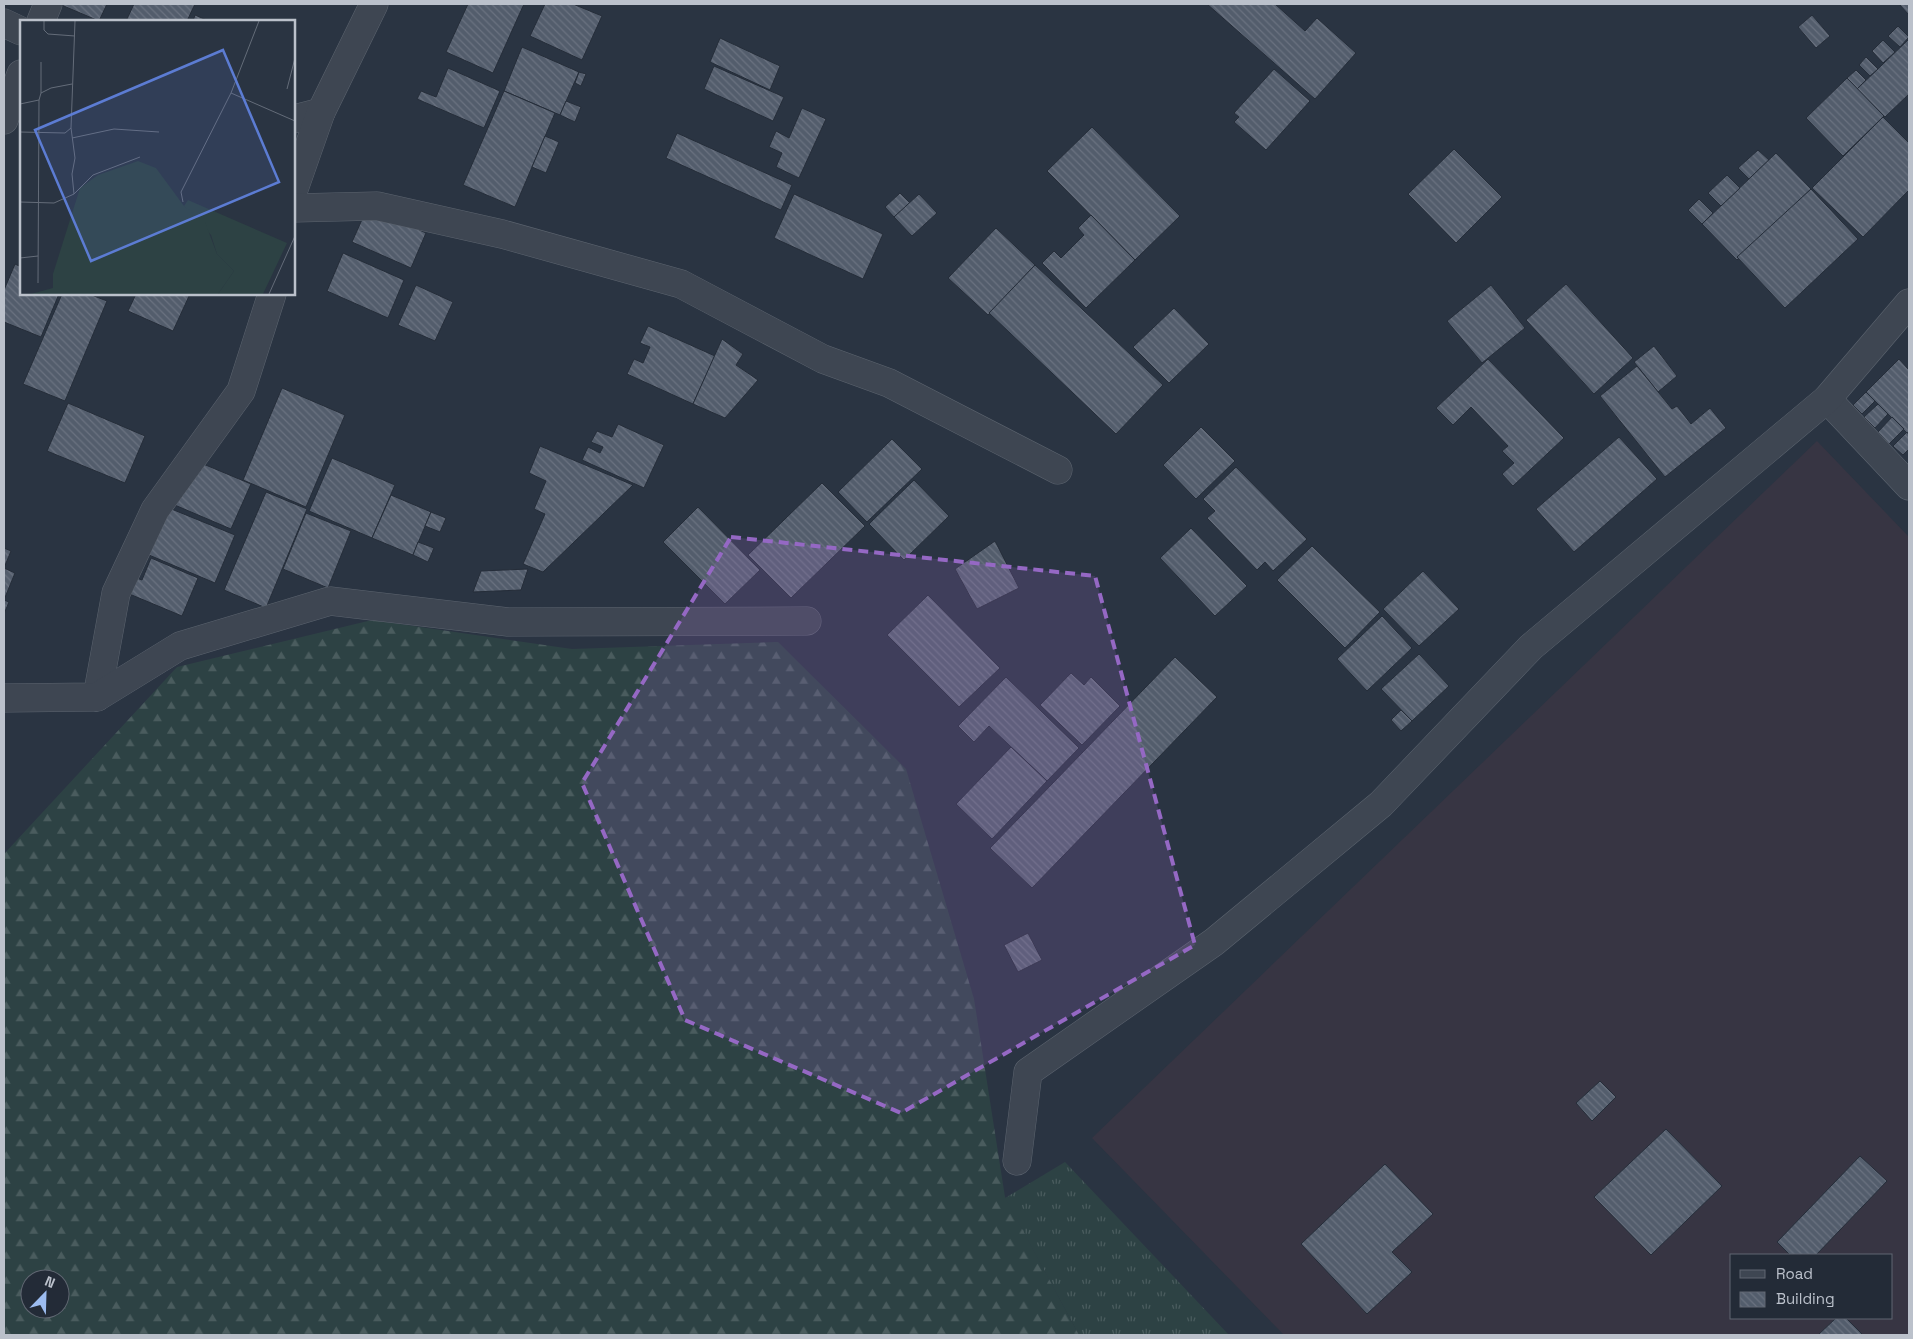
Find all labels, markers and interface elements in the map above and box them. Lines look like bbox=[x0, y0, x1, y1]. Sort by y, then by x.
inset map bbox=[20, 20, 295, 295]
legend bbox=[1730, 1254, 1893, 1319]
text: Road bbox=[1776, 1264, 1813, 1283]
north arrow bbox=[20, 1269, 70, 1319]
text: N bbox=[42, 1272, 58, 1292]
text: Building bbox=[1776, 1289, 1835, 1308]

